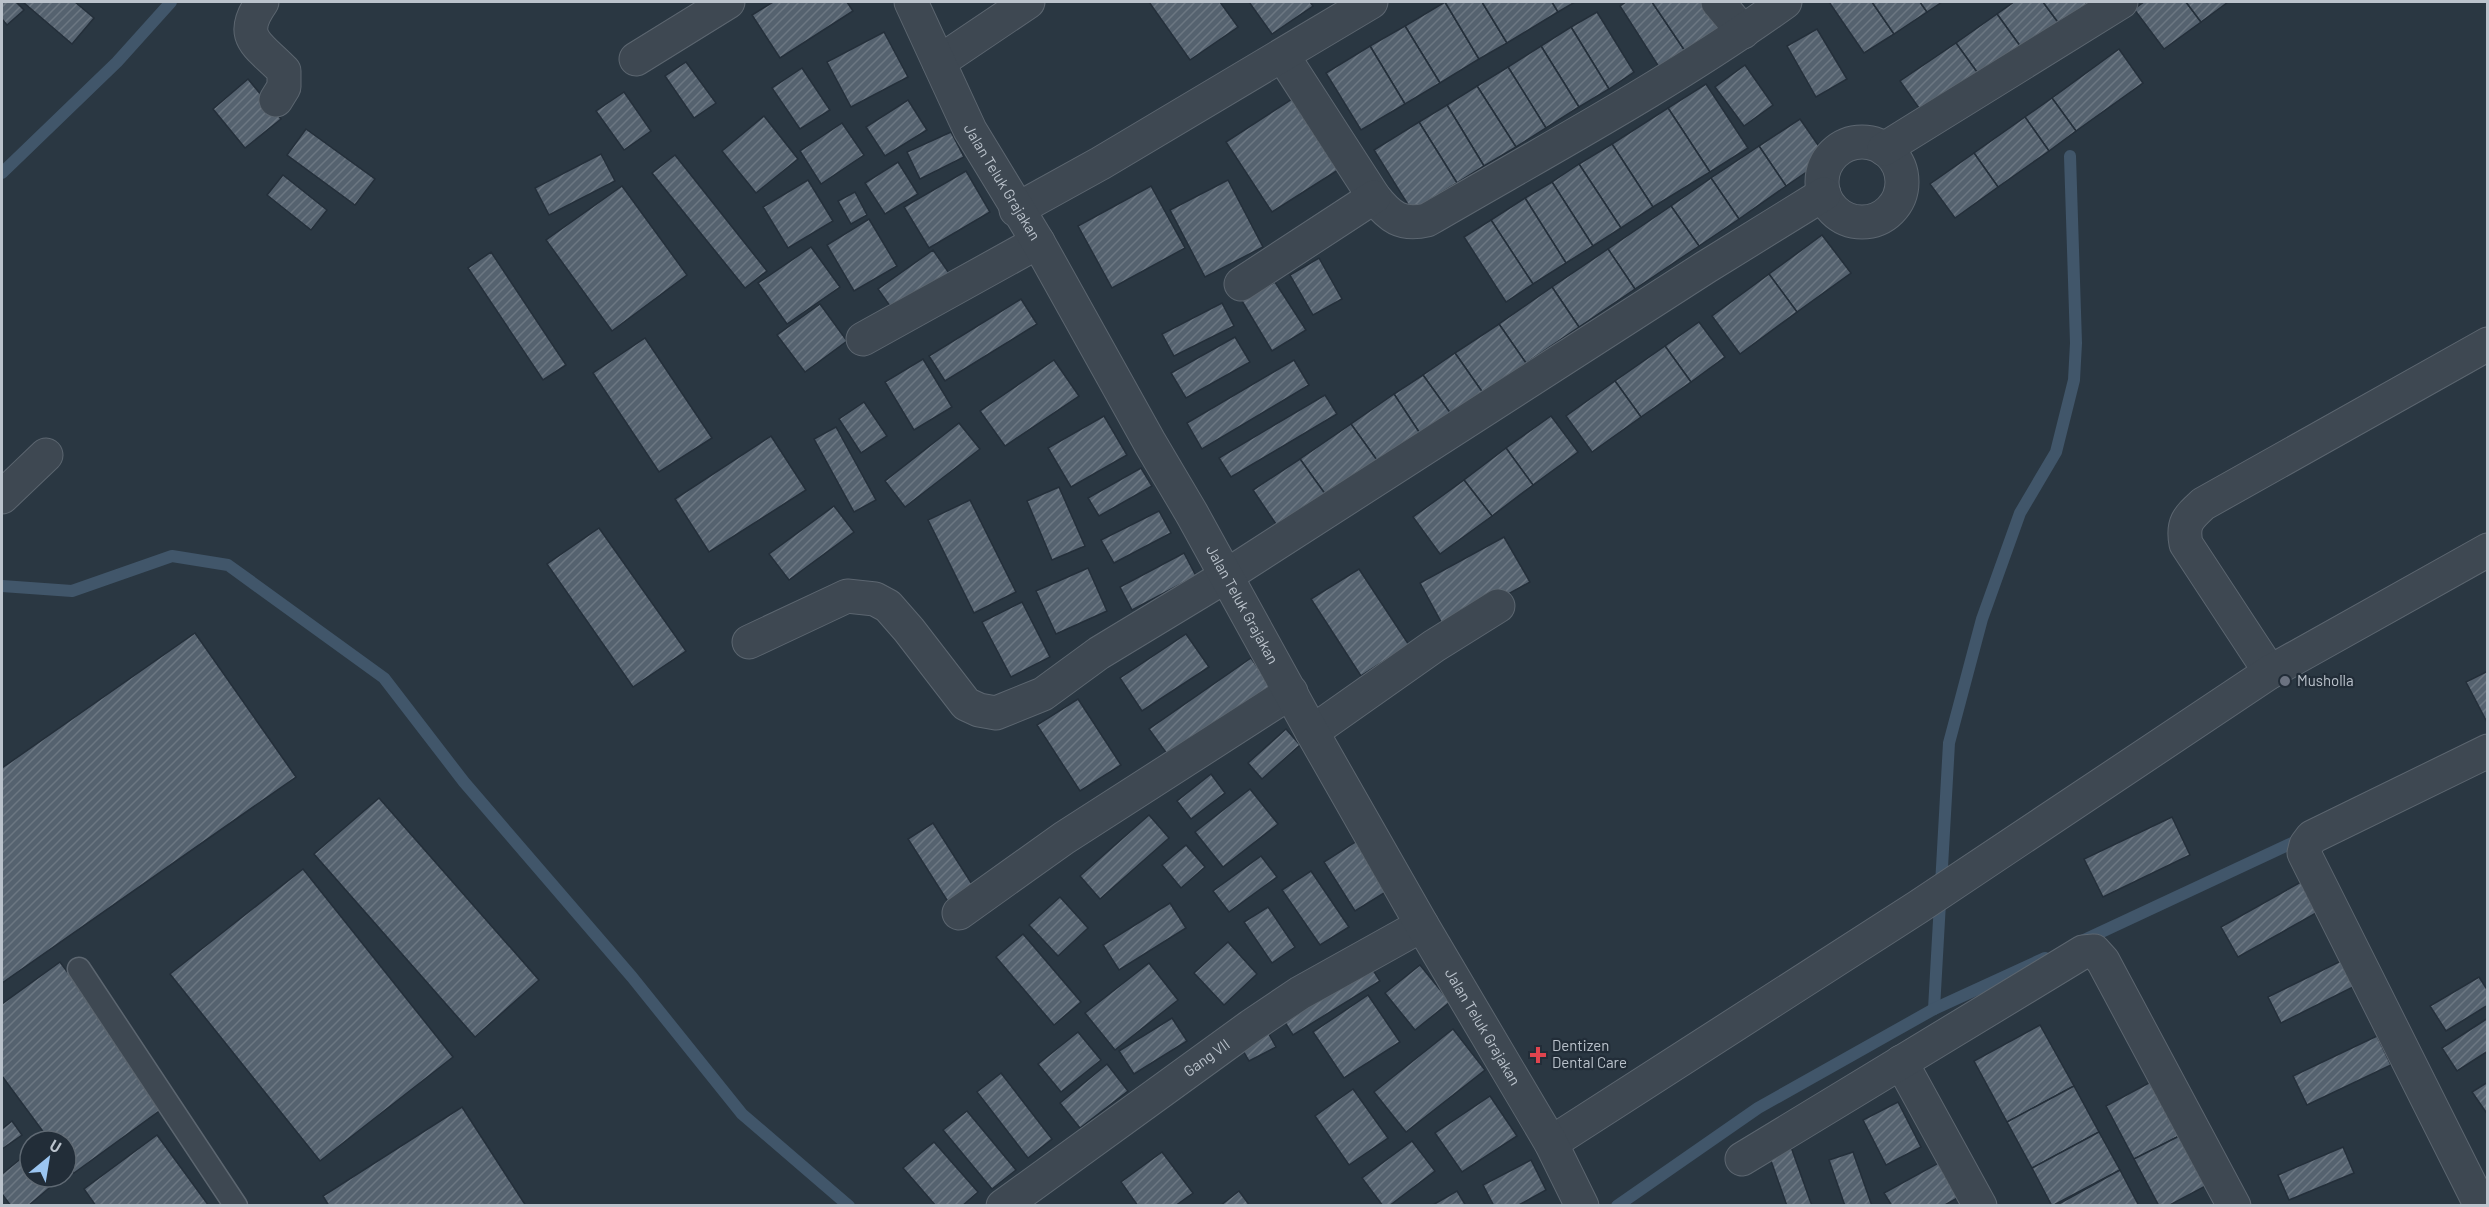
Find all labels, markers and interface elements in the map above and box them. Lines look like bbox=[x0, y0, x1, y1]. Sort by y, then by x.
street label: Jalan Teluk Grajakan bbox=[960, 121, 1045, 243]
street label: Jalan Teluk Grajakan bbox=[1203, 542, 1283, 667]
place label: Musholla bbox=[2297, 671, 2354, 689]
marker: Musholla bbox=[2278, 674, 2292, 688]
street label: Jalan Teluk Grajakan bbox=[1442, 965, 1525, 1088]
street label: Gang VII bbox=[1180, 1034, 1233, 1080]
place label: Dentizen Dental Care bbox=[1552, 1036, 1627, 1071]
marker: Dentizen Dental Care bbox=[1529, 1046, 1547, 1064]
north arrow bbox=[18, 1129, 78, 1189]
text: U bbox=[47, 1135, 65, 1156]

